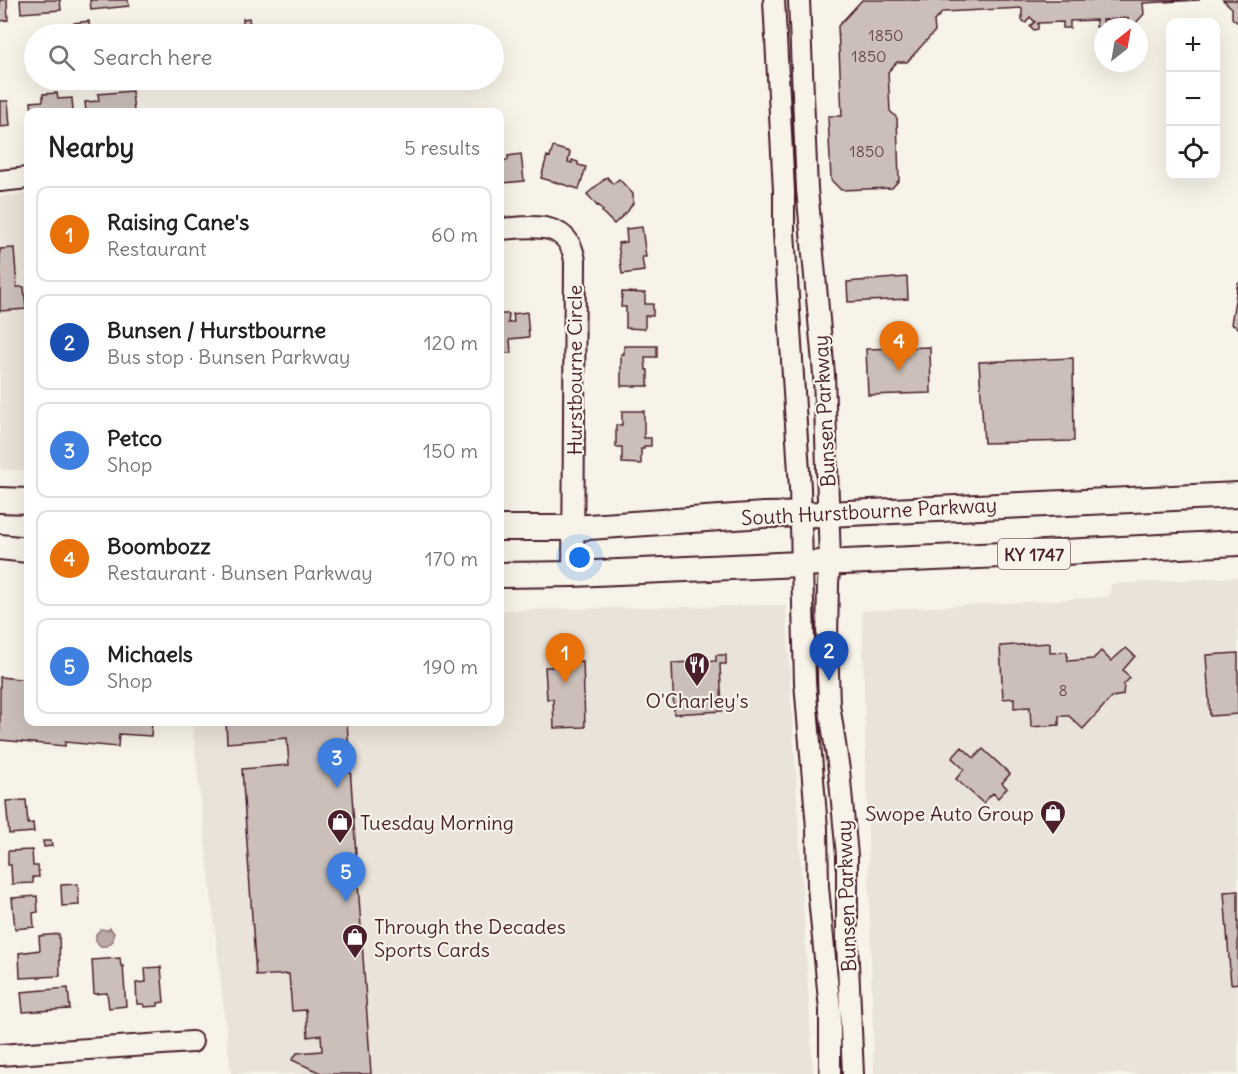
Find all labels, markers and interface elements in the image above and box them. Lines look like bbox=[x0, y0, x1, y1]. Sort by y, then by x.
north arrow bbox=[1094, 18, 1148, 72]
map controls bbox=[1166, 18, 1220, 180]
button: + bbox=[1166, 18, 1220, 72]
search box bbox=[24, 24, 504, 90]
house number: 1850 bbox=[868, 25, 904, 45]
icon: search bbox=[45, 41, 78, 74]
text: Search here bbox=[93, 43, 212, 71]
house number: 1850 bbox=[851, 46, 887, 66]
button: − bbox=[1166, 72, 1220, 126]
button: locate bbox=[1166, 126, 1220, 180]
text: Nearby bbox=[48, 131, 134, 164]
text: 5 results bbox=[404, 135, 480, 160]
house number: 1850 bbox=[849, 141, 885, 161]
text: Raising Cane's bbox=[107, 208, 249, 236]
text: 1 bbox=[66, 222, 73, 247]
text: 60 m bbox=[431, 222, 478, 247]
text: Restaurant bbox=[107, 236, 206, 261]
street label: Hurstbourne Circle bbox=[562, 285, 587, 455]
text: Bunsen / Hurstbourne bbox=[107, 316, 326, 344]
pin: 4 bbox=[880, 322, 918, 371]
text: 2 bbox=[64, 330, 75, 355]
text: 120 m bbox=[424, 330, 478, 355]
street label: Bunsen Parkway bbox=[808, 334, 840, 488]
text: Bus stop · Bunsen Parkway bbox=[107, 344, 350, 369]
text: Petco bbox=[107, 424, 162, 452]
text: 3 bbox=[64, 438, 75, 463]
text: 150 m bbox=[423, 438, 478, 463]
text: Shop bbox=[107, 452, 152, 477]
street label: South Hurstbourne Parkway bbox=[740, 492, 998, 530]
text: Boombozz bbox=[107, 532, 211, 560]
road number: KY 1747 bbox=[998, 539, 1070, 569]
your location bbox=[565, 543, 594, 572]
text: 4 bbox=[64, 546, 75, 571]
text: 170 m bbox=[425, 546, 478, 571]
text: Restaurant · Bunsen Parkway bbox=[107, 560, 373, 585]
pin: 2 bbox=[810, 632, 848, 681]
pin: 1 bbox=[546, 634, 584, 683]
text: Michaels bbox=[107, 640, 193, 668]
restaurant icon: O'Charley's bbox=[682, 650, 712, 688]
text: 5 bbox=[64, 654, 75, 679]
text: 190 m bbox=[423, 654, 478, 679]
text: Shop bbox=[107, 668, 152, 693]
house number: 8 bbox=[1058, 680, 1068, 700]
place label: O'Charley's bbox=[645, 688, 749, 713]
pin: 3 bbox=[318, 738, 356, 788]
shop icon: Swope Auto Group bbox=[1038, 798, 1068, 836]
place label: Swope Auto Group bbox=[865, 801, 1034, 826]
shop icon: Tuesday Morning bbox=[325, 807, 355, 845]
place label: Tuesday Morning bbox=[360, 810, 514, 835]
street label: Bunsen Parkway bbox=[831, 819, 861, 973]
pin: 5 bbox=[326, 852, 366, 902]
place label: Through the Decades Sports Cards bbox=[374, 914, 566, 962]
shop icon: Through the Decades Sports Cards bbox=[340, 922, 370, 960]

